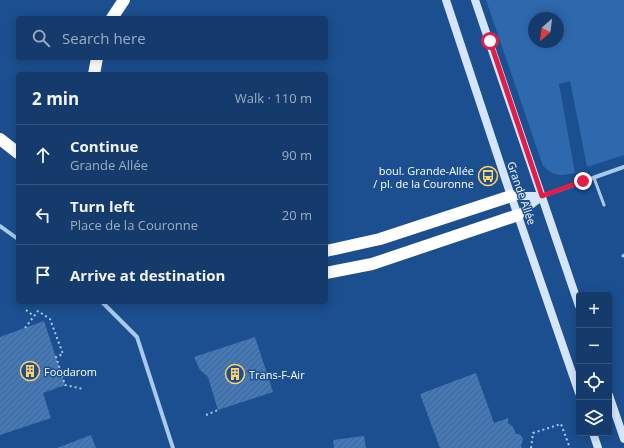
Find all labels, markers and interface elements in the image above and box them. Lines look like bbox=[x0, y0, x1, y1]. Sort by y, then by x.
north arrow bbox=[528, 12, 564, 48]
search box bbox=[16, 16, 328, 60]
icon: search bbox=[30, 27, 52, 49]
text: Search here bbox=[62, 28, 146, 48]
route start bbox=[481, 32, 499, 50]
text: 2 min bbox=[32, 87, 79, 110]
text: Walk · 110 m bbox=[235, 89, 312, 107]
text: Continue bbox=[70, 136, 138, 156]
icon: ahead bbox=[32, 144, 54, 166]
text: 90 m bbox=[282, 146, 312, 164]
text: Grande Allée bbox=[70, 156, 148, 174]
street label: Grande Allée bbox=[504, 159, 540, 227]
place label: boul. Grande-Allée / pl. de la Couronne bbox=[373, 163, 474, 191]
bus stop icon: boul. Grande-Allée / pl. de la Couronne bbox=[477, 165, 499, 187]
route end bbox=[574, 172, 592, 190]
text: Turn left bbox=[70, 196, 135, 216]
icon: left bbox=[32, 204, 54, 226]
text: 20 m bbox=[282, 206, 312, 224]
text: Place de la Couronne bbox=[70, 216, 198, 234]
icon: arrive bbox=[32, 264, 54, 286]
text: Arrive at destination bbox=[70, 265, 225, 285]
map controls bbox=[576, 292, 612, 436]
button: + bbox=[576, 292, 612, 328]
button: − bbox=[576, 328, 612, 364]
building icon: Foodarom bbox=[19, 360, 41, 382]
building icon: Trans-F-Air bbox=[224, 363, 246, 385]
place label: Foodarom bbox=[44, 364, 97, 379]
button: locate bbox=[576, 364, 612, 400]
place label: Trans-F-Air bbox=[249, 367, 305, 382]
button: layers bbox=[576, 400, 612, 436]

